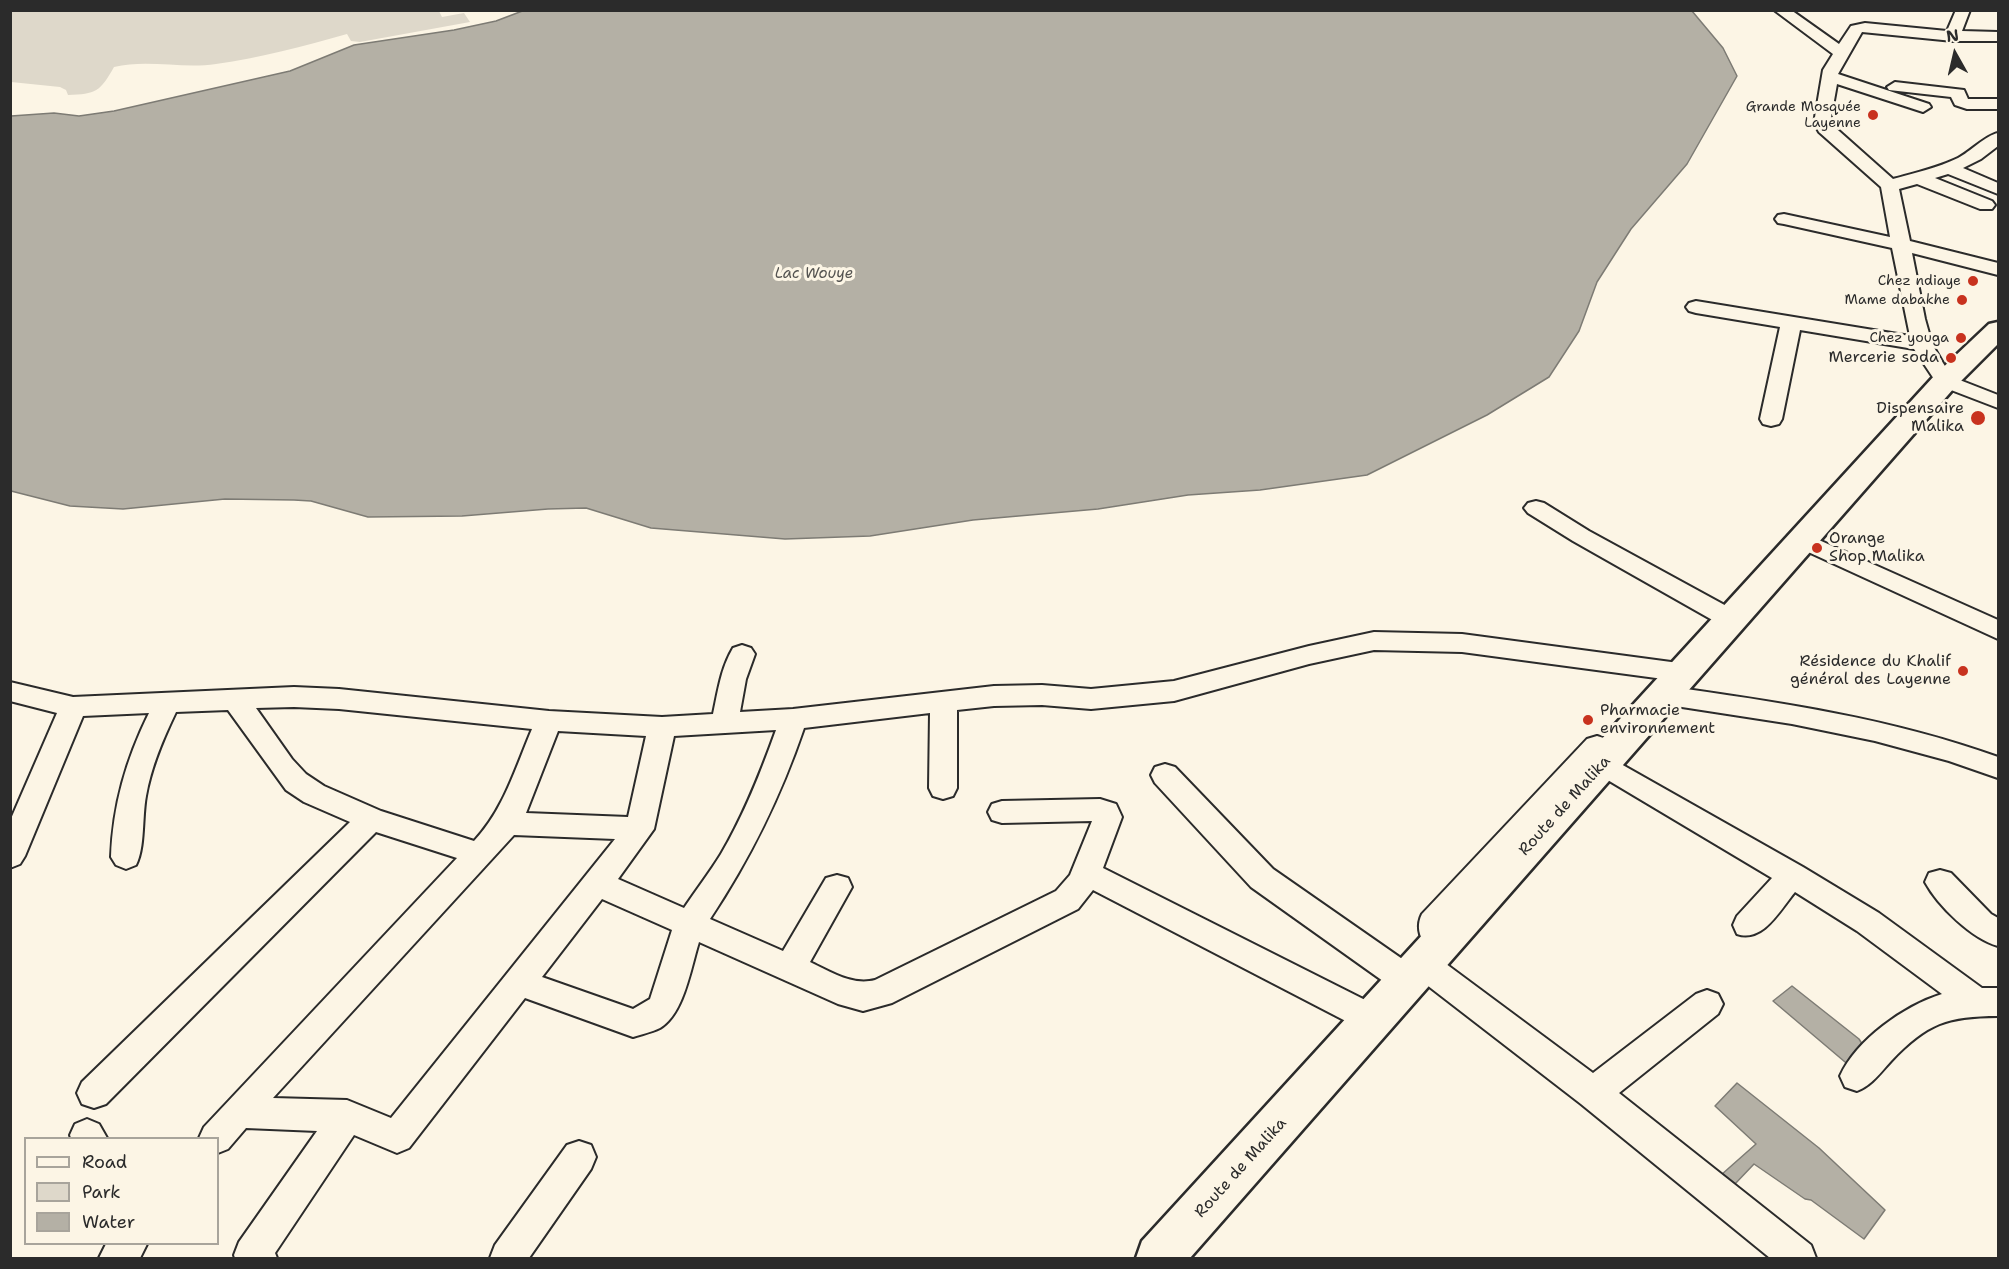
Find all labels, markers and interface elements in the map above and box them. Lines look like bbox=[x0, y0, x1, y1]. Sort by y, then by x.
north arrow bbox=[1925, 24, 1985, 84]
text: N bbox=[1945, 24, 1960, 47]
place label: Grande Mosquée Layenne bbox=[1746, 99, 1861, 132]
marker: Grande Mosquée Layenne bbox=[1866, 108, 1880, 122]
water label: Lac Wouye bbox=[775, 265, 853, 283]
place label: Chez ndiaye bbox=[1878, 273, 1961, 289]
marker: Chez ndiaye bbox=[1966, 274, 1980, 288]
place label: Mame dabakhe bbox=[1845, 292, 1950, 308]
marker: Mame dabakhe bbox=[1955, 293, 1969, 307]
place label: Chez youga bbox=[1869, 330, 1949, 346]
marker: Chez youga bbox=[1954, 331, 1968, 345]
place label: Mercerie soda bbox=[1829, 348, 1939, 368]
marker: Mercerie soda bbox=[1944, 351, 1958, 365]
place label: Dispensaire Malika bbox=[1876, 399, 1964, 437]
marker: Dispensaire Malika bbox=[1969, 409, 1987, 427]
place label: Orange Shop Malika bbox=[1829, 529, 1925, 567]
marker: Orange Shop Malika bbox=[1810, 541, 1824, 555]
place label: Résidence du Khalif général des Layenne bbox=[1790, 652, 1951, 690]
marker: Résidence du Khalif général des Layenne bbox=[1956, 664, 1970, 678]
place label: Pharmacie environnement bbox=[1600, 701, 1715, 739]
marker: Pharmacie environnement bbox=[1581, 713, 1595, 727]
street label: Route de Malika bbox=[1515, 752, 1615, 860]
street label: Route de Malika bbox=[1191, 1114, 1291, 1222]
legend bbox=[24, 1137, 219, 1245]
text: Road bbox=[82, 1150, 127, 1174]
text: Park bbox=[82, 1180, 121, 1204]
text: Water bbox=[82, 1210, 135, 1234]

